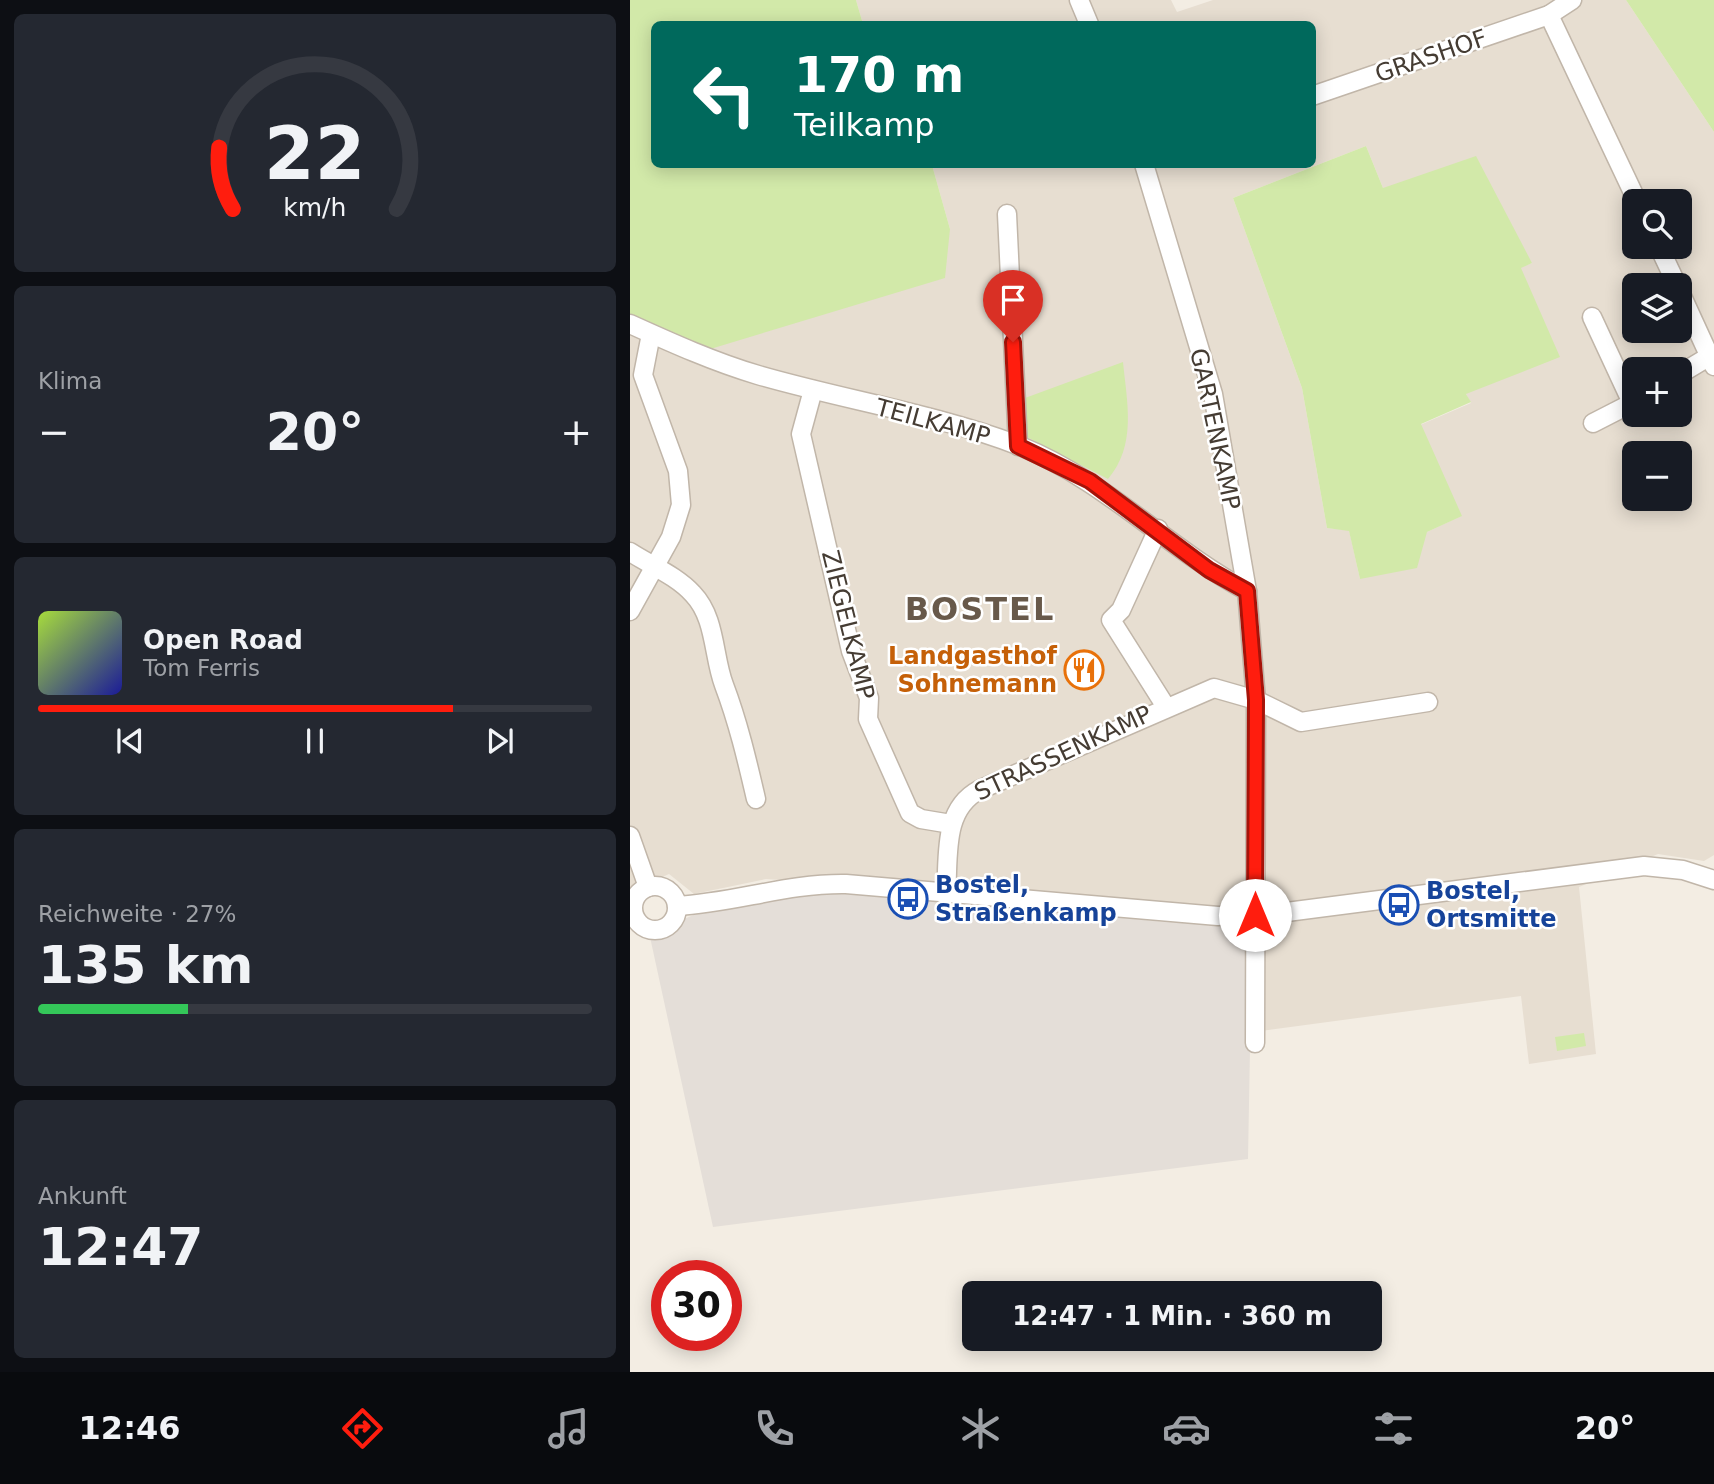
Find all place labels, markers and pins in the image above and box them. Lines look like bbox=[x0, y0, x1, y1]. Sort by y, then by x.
pin bbox=[983, 270, 1043, 342]
place label: Landgasthof Sohnemann bbox=[888, 642, 1058, 698]
restaurant icon: Landgasthof Sohnemann bbox=[1063, 649, 1105, 691]
place label: Bostel, Straßenkamp bbox=[935, 871, 1117, 927]
place label: Bostel, Ortsmitte bbox=[1426, 877, 1556, 933]
bus stop icon: Bostel, Straßenkamp bbox=[887, 878, 929, 920]
bus stop icon: Bostel, Ortsmitte bbox=[1378, 884, 1420, 926]

